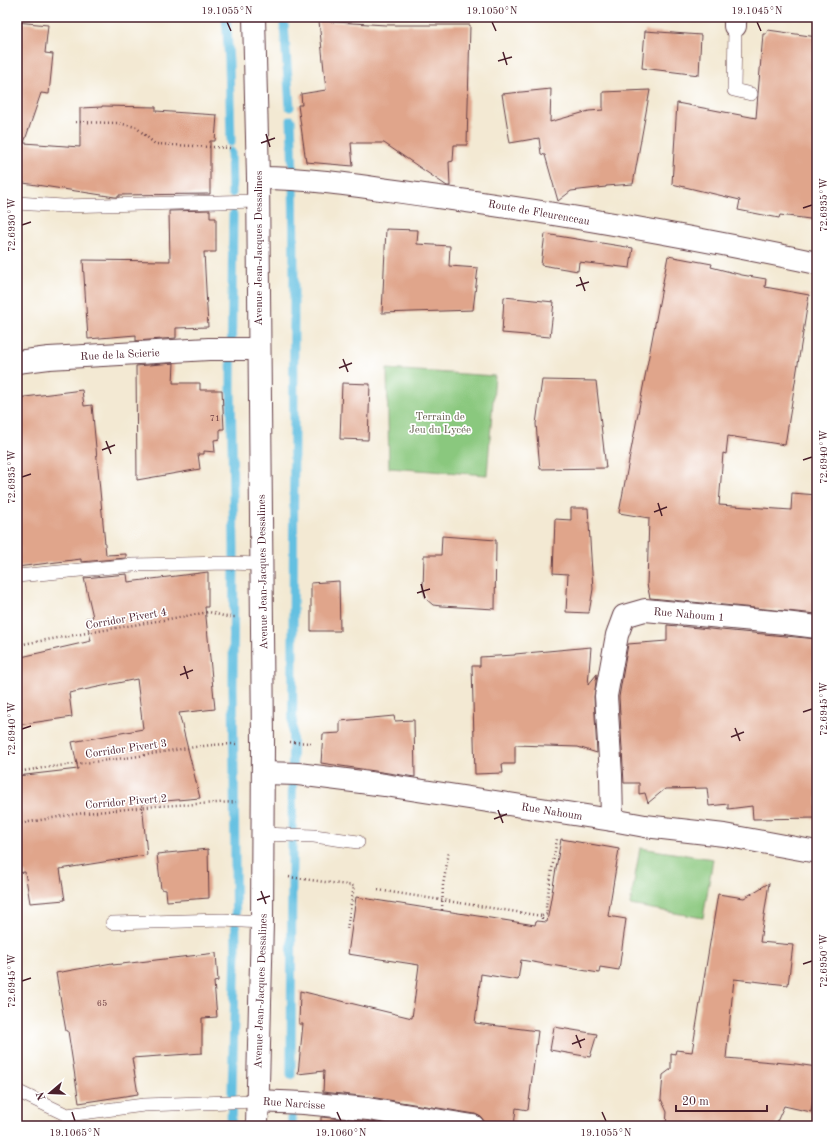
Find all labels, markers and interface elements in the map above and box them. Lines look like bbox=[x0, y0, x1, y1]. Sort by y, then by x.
text: 19.1055°N bbox=[201, 6, 253, 16]
text: 19.1050°N bbox=[466, 6, 518, 16]
text: 19.1045°N bbox=[731, 6, 783, 16]
street label: Avenue Jean-Jacques Dessalines bbox=[254, 170, 265, 326]
text: 72.6935°W bbox=[819, 178, 829, 232]
text: 72.6930°W bbox=[7, 198, 17, 252]
street label: Route de Fleurenceau bbox=[487, 199, 591, 228]
street label: Rue de la Scierie bbox=[80, 348, 160, 363]
park label: Terrain de Jeu du Lycée bbox=[409, 412, 471, 436]
house number: 71 bbox=[210, 414, 220, 423]
text: 72.6940°W bbox=[819, 430, 829, 484]
text: 72.6935°W bbox=[7, 450, 17, 504]
street label: Avenue Jean-Jacques Dessalines bbox=[257, 494, 270, 650]
street label: Corridor Pivert 4 bbox=[85, 607, 168, 632]
street label: Rue Nahoum 1 bbox=[653, 607, 725, 624]
text: 72.6945°W bbox=[819, 682, 829, 736]
text: 72.6940°W bbox=[7, 702, 17, 756]
street label: Corridor Pivert 3 bbox=[85, 738, 168, 761]
street label: Corridor Pivert 2 bbox=[85, 793, 168, 812]
street label: Rue Nahoum bbox=[520, 802, 583, 823]
street label: Avenue Jean-Jacques Dessalines bbox=[253, 913, 270, 1069]
text: 72.6950°W bbox=[819, 934, 829, 988]
text: 72.6945°W bbox=[7, 954, 17, 1008]
house number: 65 bbox=[97, 999, 107, 1008]
north arrow bbox=[30, 1073, 70, 1113]
scale bar bbox=[676, 1087, 767, 1113]
text: N bbox=[35, 1089, 49, 1102]
text: 20 m bbox=[682, 1096, 709, 1108]
street label: Rue Narcisse bbox=[262, 1097, 326, 1112]
text: 19.1065°N bbox=[49, 1128, 101, 1138]
text: 19.1060°N bbox=[315, 1128, 367, 1138]
text: 19.1055°N bbox=[580, 1128, 632, 1138]

